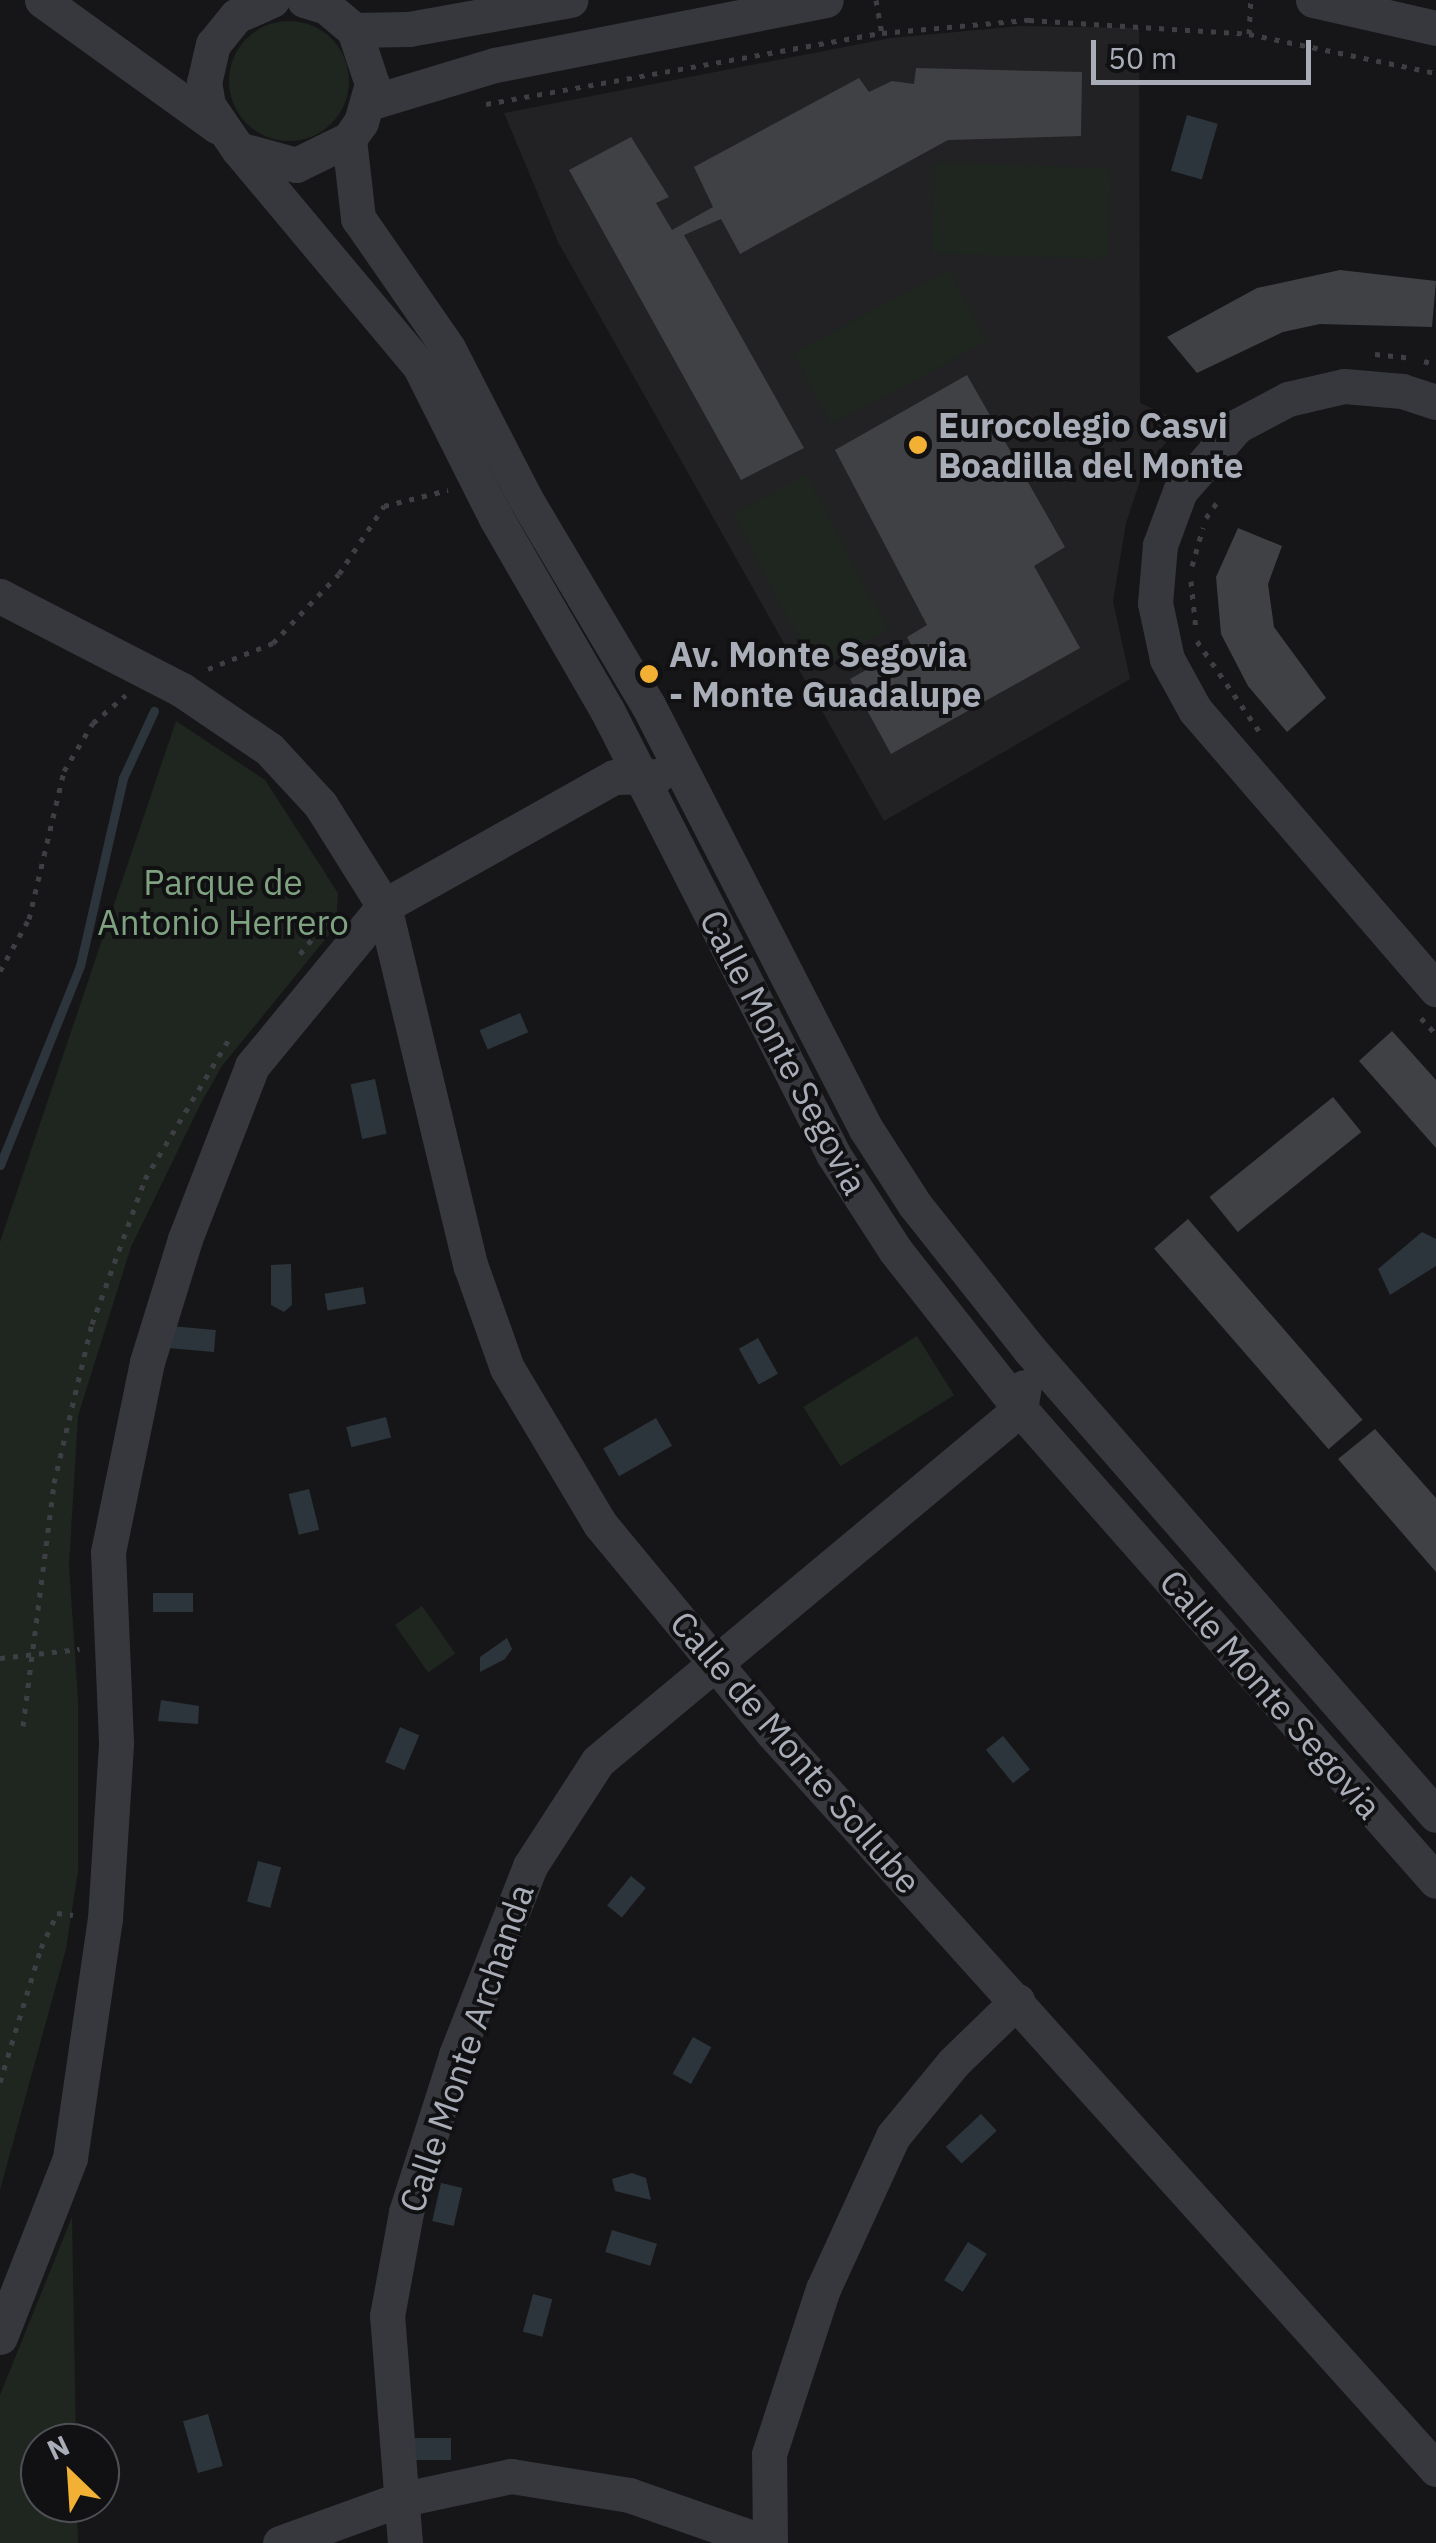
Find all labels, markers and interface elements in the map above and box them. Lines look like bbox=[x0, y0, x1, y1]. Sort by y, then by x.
scale bar bbox=[1096, 20, 1316, 82]
text: 50 m bbox=[1108, 38, 1177, 77]
place label: Eurocolegio Casvi Boadilla del Monte bbox=[938, 404, 1243, 486]
marker: Eurocolegio Casvi Boadilla del Monte bbox=[907, 434, 929, 456]
place label: Av. Monte Segovia - Monte Guadalupe bbox=[669, 633, 981, 715]
marker: Av. Monte Segovia - Monte Guadalupe bbox=[638, 663, 660, 685]
park label: Parque de Antonio Herrero bbox=[97, 861, 349, 943]
street label: Calle Monte Segovia bbox=[691, 903, 877, 1201]
street label: Calle Monte Segovia bbox=[1151, 1561, 1391, 1827]
street label: Calle de Monte Sollube bbox=[662, 1602, 930, 1902]
street label: Calle Monte Archanda bbox=[390, 1878, 542, 2218]
north arrow bbox=[20, 2423, 120, 2523]
text: N bbox=[41, 2426, 75, 2468]

